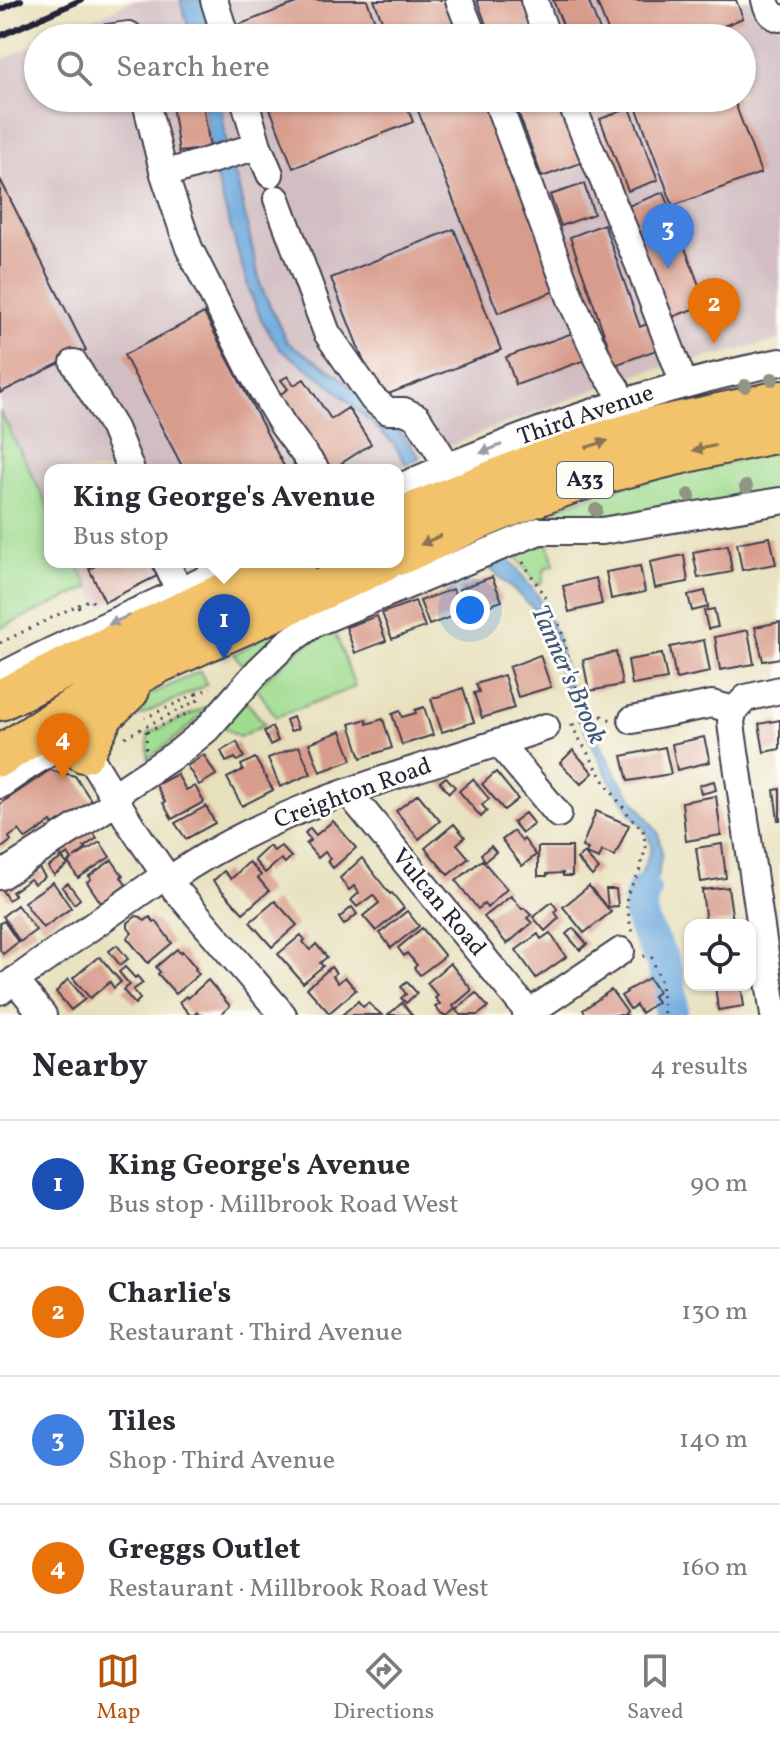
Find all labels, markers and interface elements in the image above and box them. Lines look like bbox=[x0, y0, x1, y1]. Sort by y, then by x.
search box bbox=[24, 24, 756, 112]
icon: search bbox=[52, 46, 96, 90]
text: Search here bbox=[116, 47, 270, 89]
pin: 3 bbox=[642, 203, 694, 269]
pin: 2 bbox=[688, 278, 740, 344]
street label: Third Avenue bbox=[513, 377, 659, 455]
one-way arrow bbox=[585, 437, 609, 450]
one-way arrow bbox=[691, 442, 716, 455]
one-way arrow bbox=[479, 443, 503, 456]
road number: A33 bbox=[557, 462, 613, 498]
popup bbox=[44, 464, 404, 568]
text: King George's Avenue bbox=[73, 477, 375, 519]
text: Bus stop bbox=[73, 519, 169, 555]
one-way arrow bbox=[420, 534, 443, 547]
your location bbox=[450, 590, 490, 630]
pin: 1 bbox=[198, 594, 250, 660]
water label: Tanner's Brook bbox=[521, 600, 615, 750]
one-way arrow bbox=[108, 613, 131, 626]
pin: 4 bbox=[37, 713, 89, 779]
street label: Creighton Road bbox=[270, 750, 436, 838]
street label: Vulcan Road bbox=[383, 842, 493, 964]
map controls bbox=[684, 919, 756, 991]
button: locate bbox=[684, 919, 756, 991]
text: Nearby bbox=[32, 1044, 148, 1091]
text: 4 results bbox=[650, 1049, 748, 1085]
text: King George's Avenue bbox=[108, 1145, 410, 1187]
text: 1 bbox=[53, 1166, 63, 1202]
text: 90 m bbox=[690, 1166, 748, 1202]
text: Bus stop · Millbrook Road West bbox=[108, 1187, 459, 1223]
text: Charlie's bbox=[108, 1273, 231, 1315]
text: 2 bbox=[51, 1294, 65, 1330]
text: 130 m bbox=[681, 1294, 748, 1330]
text: Restaurant · Third Avenue bbox=[108, 1315, 402, 1351]
text: Tiles bbox=[108, 1401, 176, 1443]
text: 3 bbox=[51, 1422, 65, 1458]
text: 140 m bbox=[679, 1422, 748, 1458]
text: Shop · Third Avenue bbox=[108, 1443, 335, 1479]
text: Greggs Outlet bbox=[108, 1529, 301, 1571]
text: 4 bbox=[50, 1550, 66, 1586]
text: 160 m bbox=[681, 1550, 748, 1586]
text: Restaurant · Millbrook Road West bbox=[108, 1571, 489, 1607]
tab: Map bbox=[96, 1649, 140, 1728]
tab: Directions bbox=[333, 1649, 434, 1728]
tab: Saved bbox=[627, 1649, 684, 1728]

